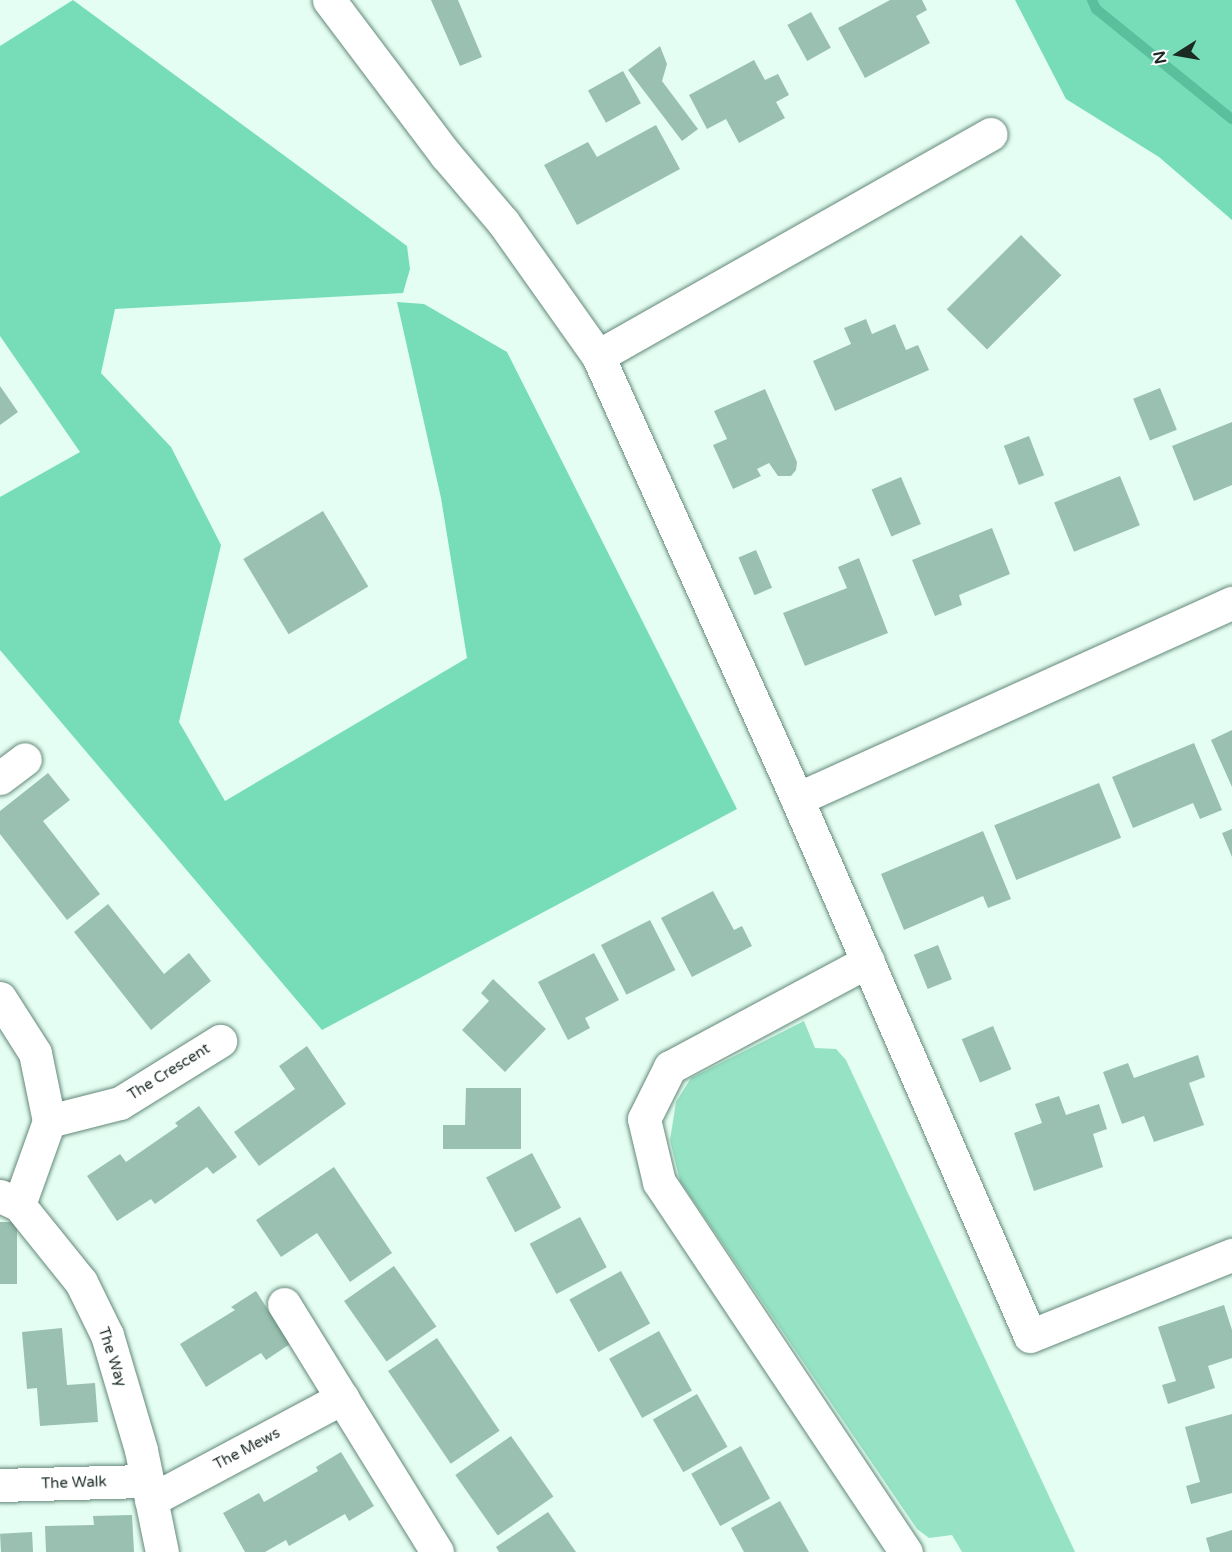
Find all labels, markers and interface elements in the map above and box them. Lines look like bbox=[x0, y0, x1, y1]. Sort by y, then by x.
north arrow bbox=[1148, 24, 1208, 84]
text: N bbox=[1149, 49, 1171, 66]
street label: The Crescent bbox=[125, 1040, 213, 1104]
street label: The Way bbox=[94, 1325, 130, 1389]
street label: The Mews bbox=[211, 1424, 283, 1474]
street label: The Walk bbox=[41, 1473, 107, 1493]

